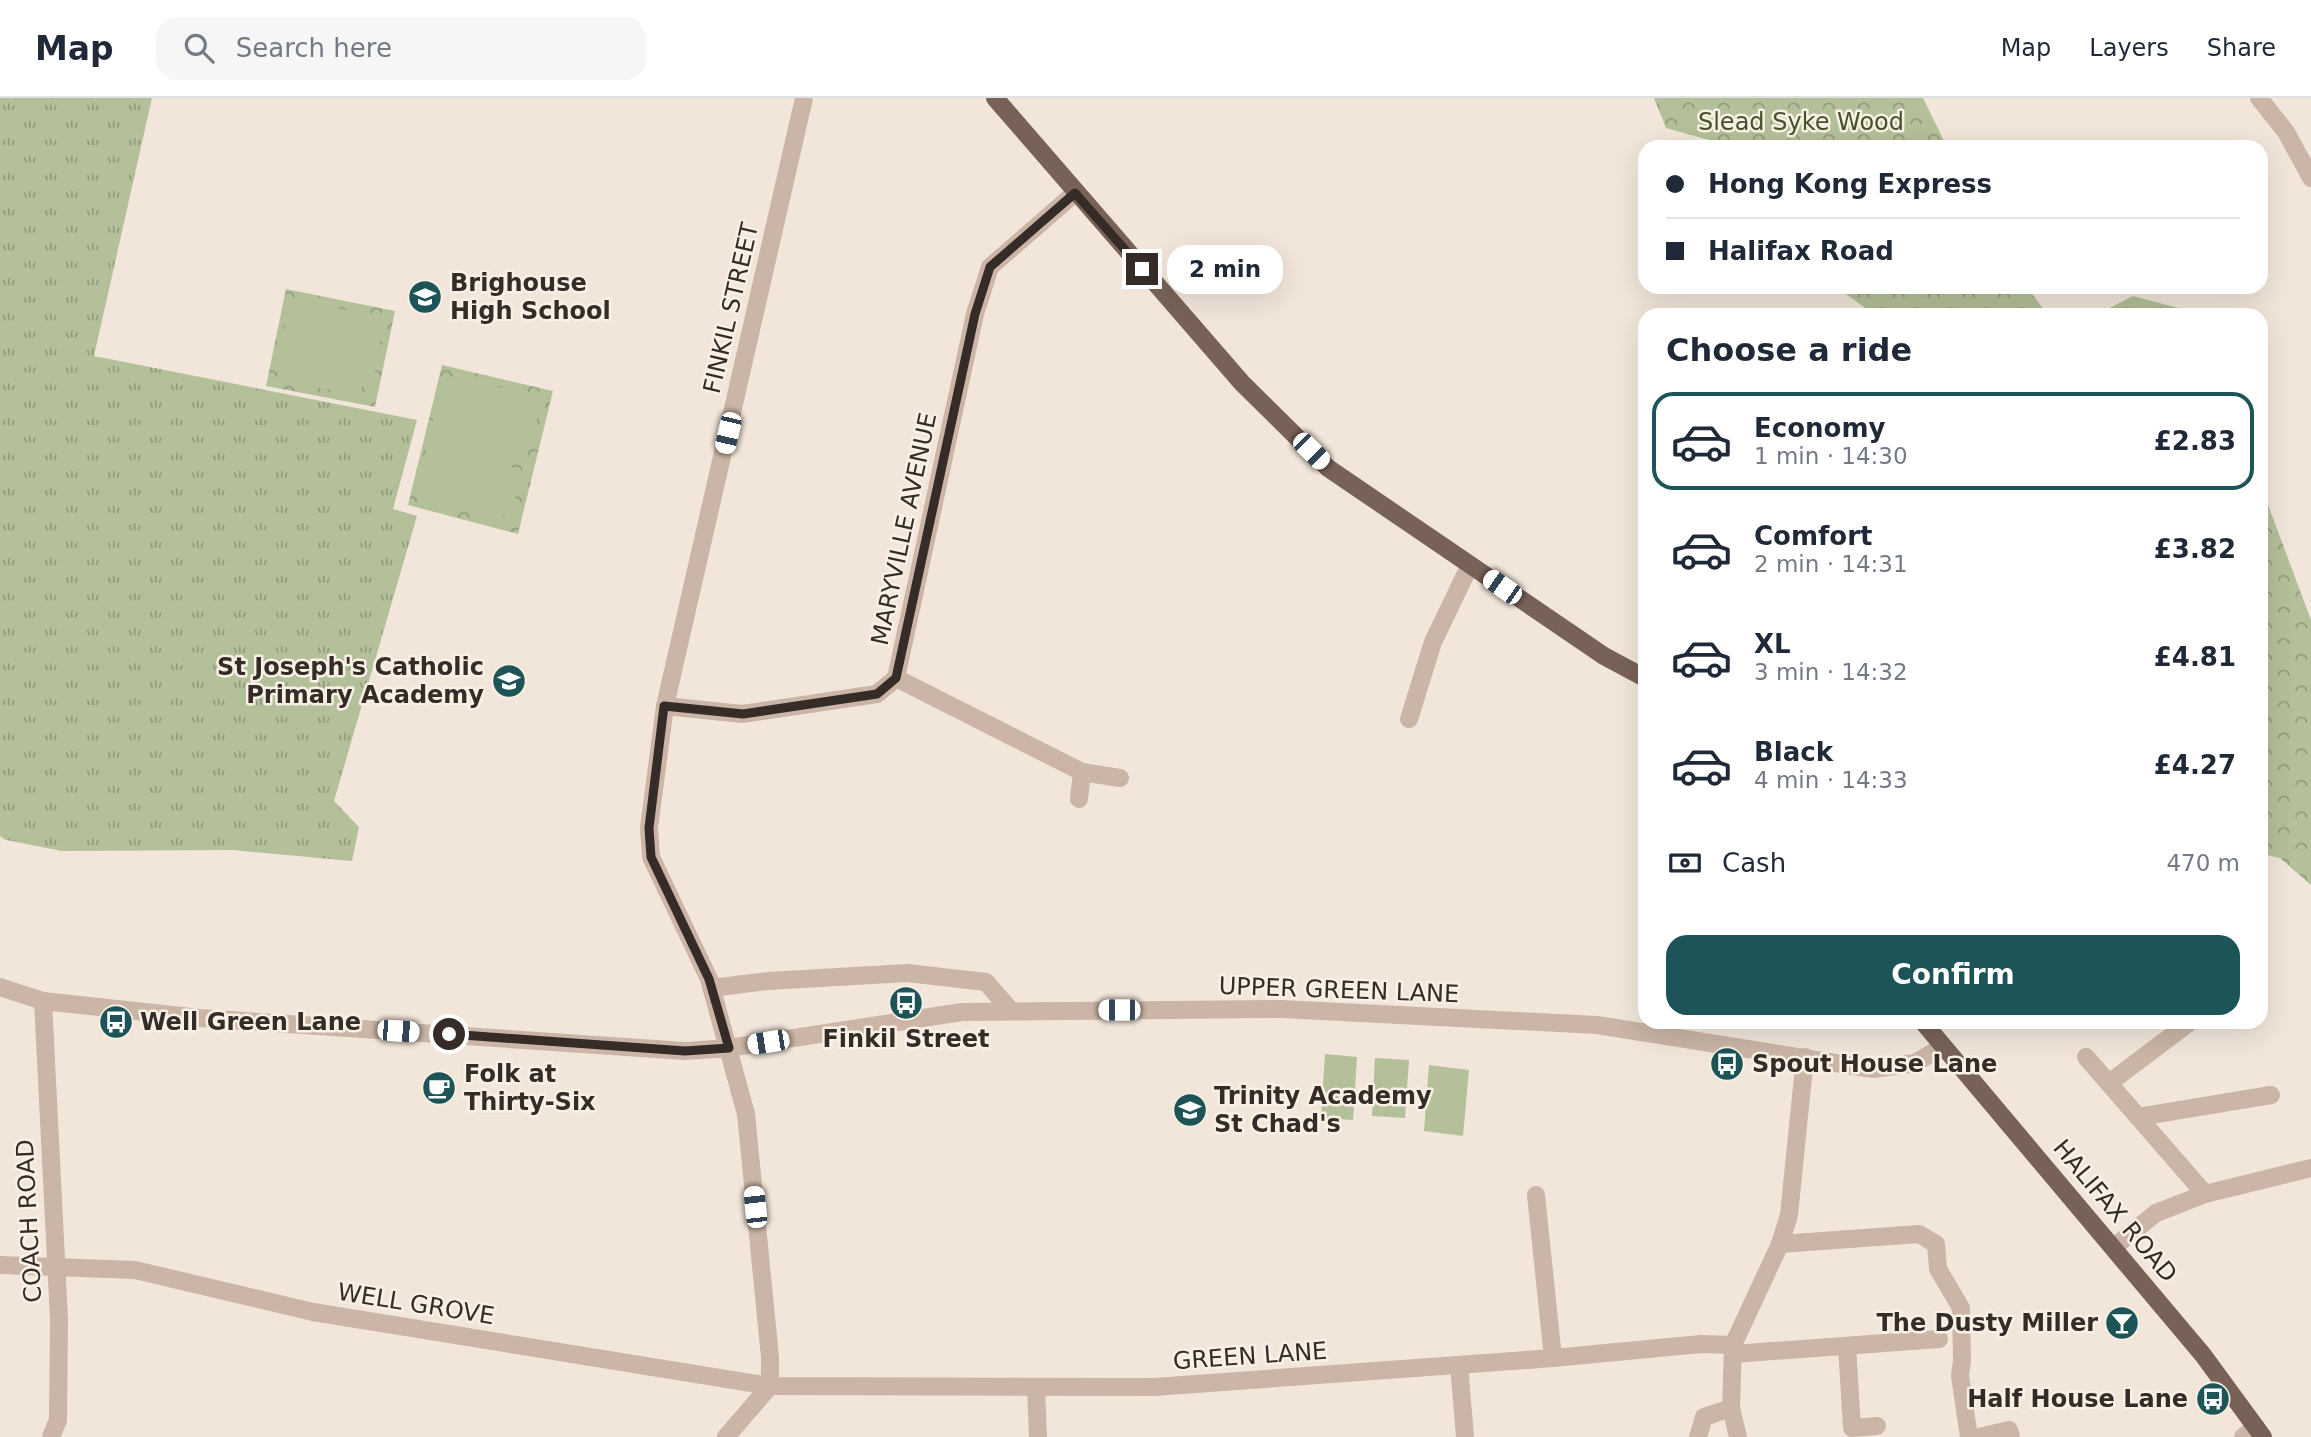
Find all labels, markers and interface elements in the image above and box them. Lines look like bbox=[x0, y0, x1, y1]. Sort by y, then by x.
search box bbox=[156, 17, 646, 80]
text: Map bbox=[35, 29, 114, 68]
icon: search bbox=[180, 29, 218, 67]
text: Search here bbox=[236, 33, 392, 63]
text: Map bbox=[2001, 34, 2051, 62]
text: Layers bbox=[2089, 34, 2169, 62]
text: Share bbox=[2207, 34, 2276, 62]
park label: Slead Syke Wood bbox=[1698, 108, 1904, 136]
text: Hong Kong Express bbox=[1708, 169, 1992, 199]
street label: FINKIL STREET bbox=[698, 220, 764, 396]
text: Halifax Road bbox=[1708, 236, 1894, 266]
callout: 2 min bbox=[1166, 244, 1282, 294]
route end bbox=[1126, 253, 1158, 285]
text: 2 min bbox=[1189, 256, 1261, 282]
place label: Brighouse High School bbox=[450, 269, 611, 325]
school or university icon: Brighouse High School bbox=[406, 278, 444, 316]
text: Choose a ride bbox=[1666, 331, 1912, 369]
car bbox=[714, 410, 743, 456]
street label: MARYVILLE AVENUE bbox=[866, 410, 942, 648]
icon: car bbox=[1670, 410, 1733, 473]
text: Economy bbox=[1754, 413, 1885, 443]
text: £2.83 bbox=[2154, 426, 2236, 456]
car bbox=[1289, 429, 1334, 473]
text: 1 min · 14:30 bbox=[1754, 443, 1908, 469]
icon: car bbox=[1670, 518, 1733, 581]
text: Comfort bbox=[1754, 521, 1872, 551]
text: £3.82 bbox=[2154, 534, 2236, 564]
text: 2 min · 14:31 bbox=[1754, 551, 1908, 577]
car bbox=[1479, 566, 1526, 608]
icon: car bbox=[1670, 626, 1733, 689]
text: XL bbox=[1754, 629, 1791, 659]
text: £4.81 bbox=[2154, 642, 2236, 672]
place label: St Joseph's Catholic Primary Academy bbox=[217, 653, 484, 709]
text: 3 min · 14:32 bbox=[1754, 659, 1908, 685]
school or university icon: St Joseph's Catholic Primary Academy bbox=[490, 662, 528, 700]
icon: car bbox=[1670, 734, 1733, 797]
text: Black bbox=[1754, 737, 1833, 767]
text: £4.27 bbox=[2154, 750, 2236, 780]
text: 4 min · 14:33 bbox=[1754, 767, 1908, 793]
icon: cash bbox=[1666, 844, 1704, 882]
text: Cash bbox=[1722, 848, 1786, 878]
text: 470 m bbox=[2166, 850, 2240, 876]
button: Confirm bbox=[1666, 935, 2240, 1015]
street label: UPPER GREEN LANE bbox=[1218, 972, 1460, 1008]
bus stop icon: Finkil Street bbox=[887, 984, 925, 1022]
car bbox=[1099, 1000, 1141, 1021]
bus stop icon: Well Green Lane bbox=[97, 1003, 135, 1041]
place label: Well Green Lane bbox=[140, 1008, 361, 1036]
route start bbox=[433, 1018, 465, 1050]
car bbox=[377, 1019, 420, 1043]
place label: Finkil Street bbox=[822, 1025, 990, 1053]
car bbox=[746, 1028, 791, 1056]
bus stop icon: Spout House Lane bbox=[1708, 1045, 1746, 1083]
place label: Spout House Lane bbox=[1752, 1050, 1997, 1078]
place label: Folk at Thirty-Six bbox=[464, 1060, 596, 1116]
cafe icon: Folk at Thirty-Six bbox=[420, 1069, 458, 1107]
place label: Trinity Academy St Chad's bbox=[1214, 1082, 1432, 1138]
school or university icon: Trinity Academy St Chad's bbox=[1171, 1091, 1209, 1129]
street label: HALIFAX ROAD bbox=[2047, 1134, 2183, 1288]
street label: COACH ROAD bbox=[11, 1139, 47, 1303]
car bbox=[743, 1185, 768, 1229]
street label: WELL GROVE bbox=[335, 1278, 497, 1330]
bar icon: The Dusty Miller bbox=[2103, 1304, 2141, 1342]
place label: The Dusty Miller bbox=[1876, 1309, 2098, 1337]
street label: GREEN LANE bbox=[1172, 1337, 1328, 1375]
bus stop icon: Half House Lane bbox=[2194, 1380, 2232, 1418]
place label: Half House Lane bbox=[1967, 1385, 2188, 1413]

